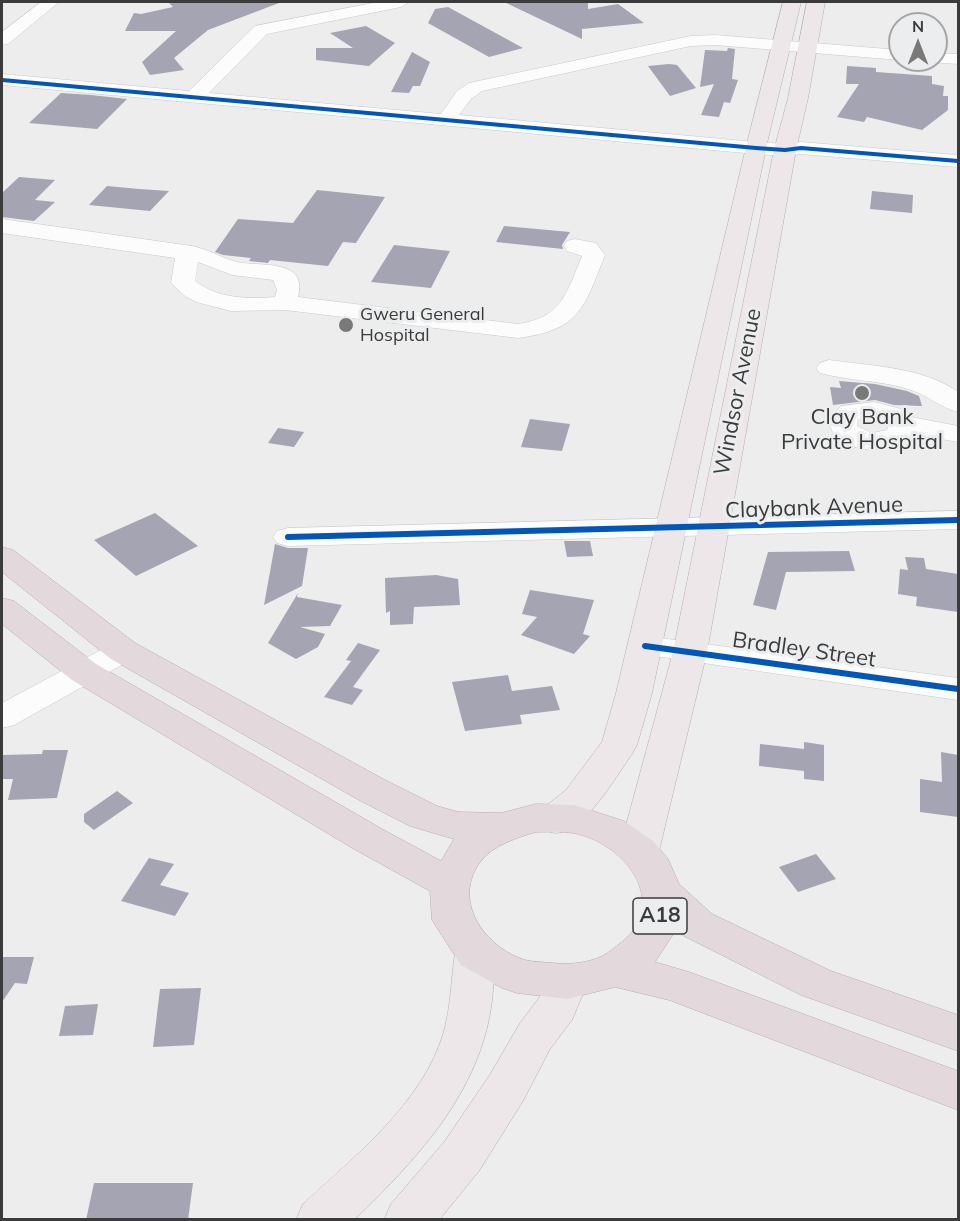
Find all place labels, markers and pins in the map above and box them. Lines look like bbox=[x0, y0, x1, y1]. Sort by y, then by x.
place label: Gweru General Hospital bbox=[360, 304, 485, 346]
marker: Gweru General Hospital bbox=[337, 316, 355, 334]
marker: Clay Bank Private Hospital bbox=[853, 384, 871, 402]
place label: Clay Bank Private Hospital bbox=[781, 404, 943, 456]

